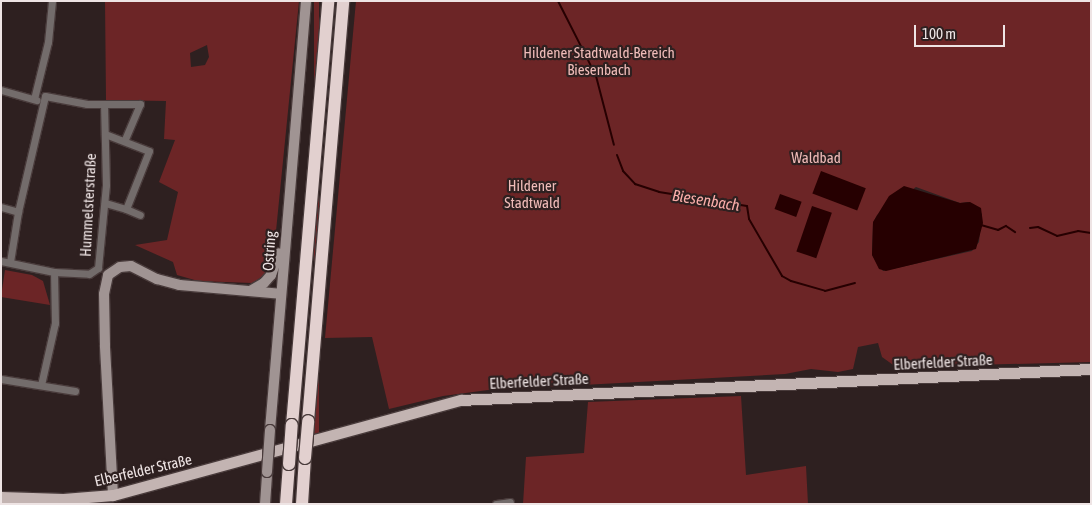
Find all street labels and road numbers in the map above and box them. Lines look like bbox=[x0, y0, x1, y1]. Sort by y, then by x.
street label: Hummelsterstraße bbox=[76, 153, 100, 257]
street label: Ostring bbox=[259, 230, 279, 272]
street label: Elberfelder Straße bbox=[893, 350, 993, 374]
street label: Elberfelder Straße bbox=[489, 369, 589, 393]
street label: Elberfelder Straße bbox=[93, 450, 193, 490]

